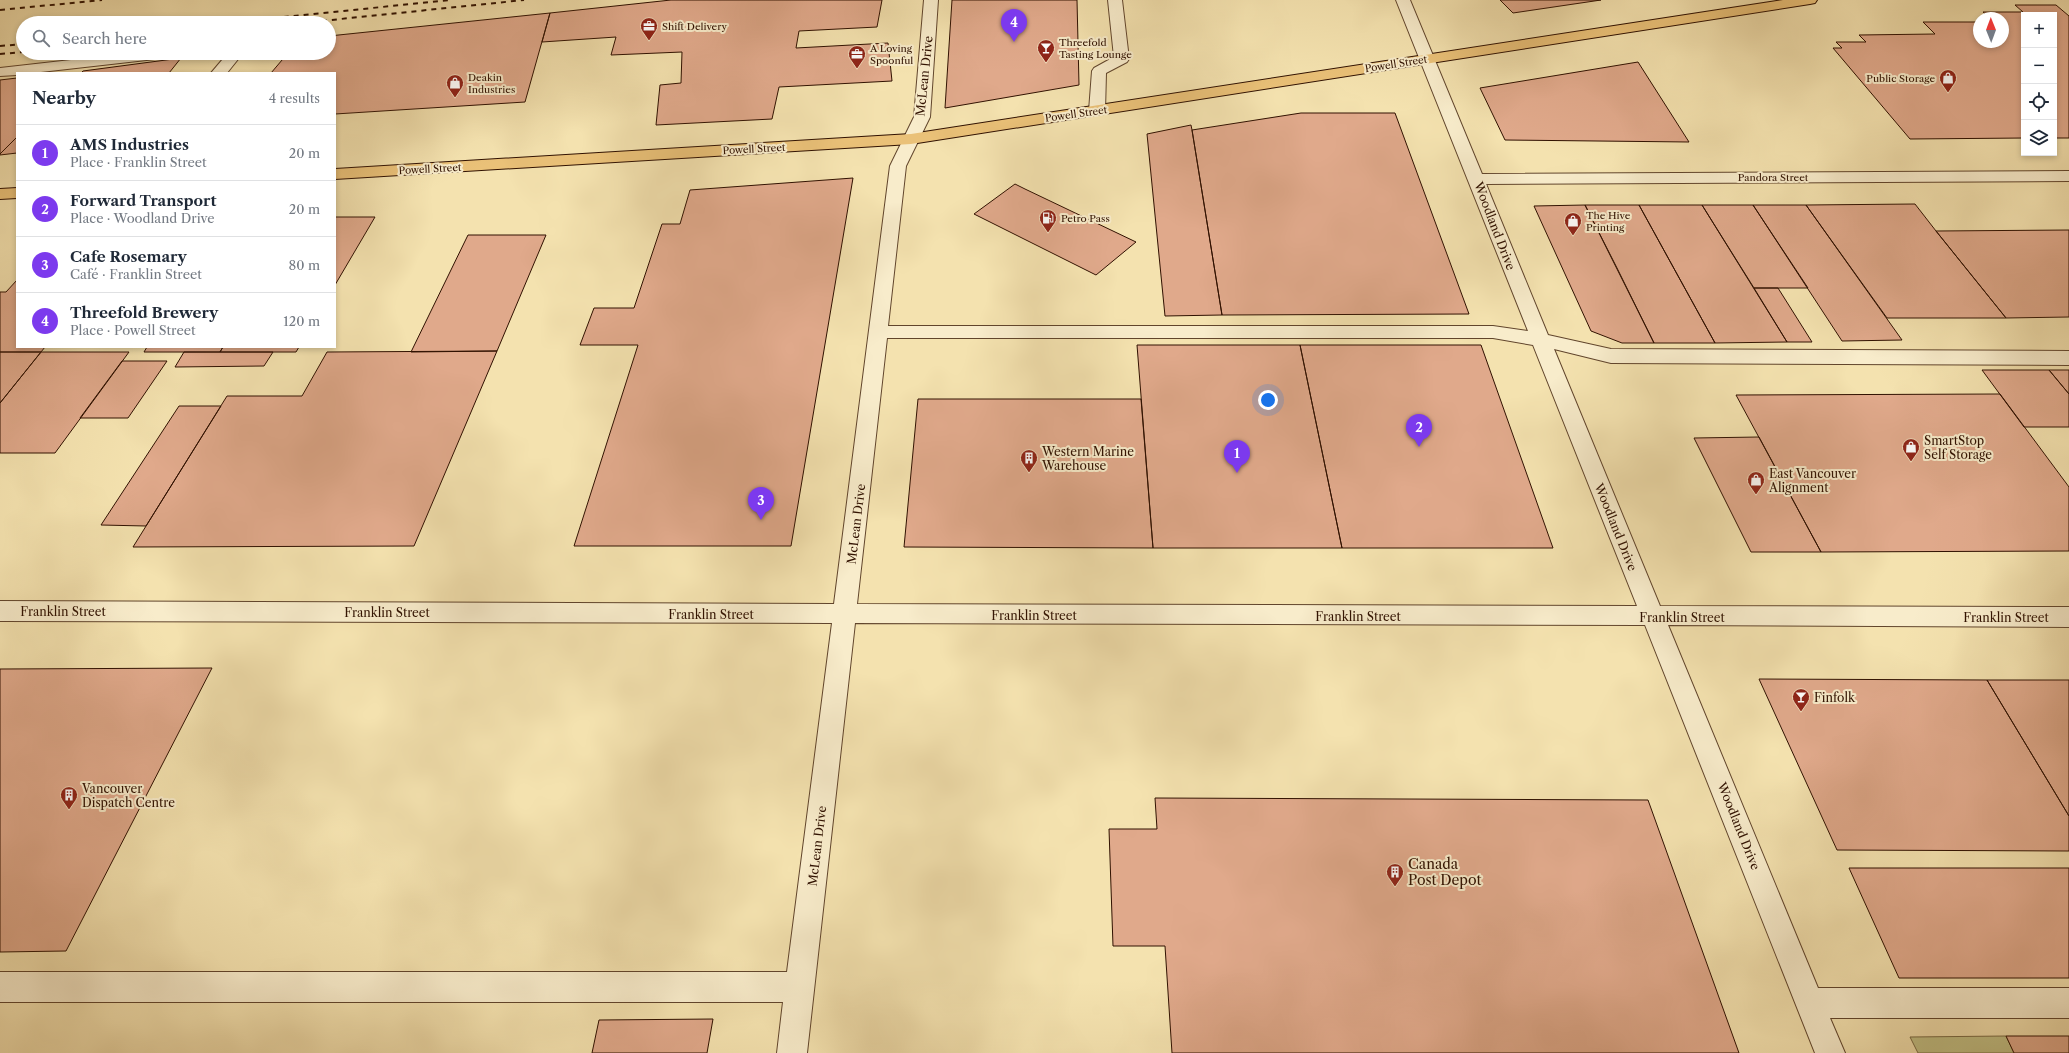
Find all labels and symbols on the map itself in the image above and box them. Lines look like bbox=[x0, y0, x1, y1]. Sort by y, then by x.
pin: 4 bbox=[1001, 9, 1027, 42]
north arrow bbox=[1973, 12, 2009, 48]
office icon: Shift Delivery bbox=[639, 16, 659, 41]
place label: Shift Delivery bbox=[662, 20, 727, 33]
street label: McLean Drive bbox=[912, 35, 936, 117]
place label: Threefold Tasting Lounge bbox=[1059, 36, 1132, 61]
bar icon: Threefold Tasting Lounge bbox=[1036, 38, 1056, 63]
place label: A Loving Spoonful bbox=[869, 42, 913, 67]
office icon: A Loving Spoonful bbox=[847, 44, 867, 69]
street label: Powell Street bbox=[1364, 53, 1428, 75]
shop icon: Public Storage bbox=[1938, 68, 1958, 93]
place label: Deakin Industries bbox=[468, 71, 515, 96]
place label: Public Storage bbox=[1866, 72, 1935, 85]
shop icon: Deakin Industries bbox=[445, 73, 465, 98]
street label: Powell Street bbox=[1044, 103, 1108, 125]
street label: Powell Street bbox=[722, 141, 786, 157]
street label: Powell Street bbox=[398, 161, 462, 177]
street label: Pandora Street bbox=[1738, 171, 1809, 184]
street label: Woodland Drive bbox=[1471, 179, 1519, 272]
fuel station icon: Petro Pass bbox=[1038, 208, 1058, 233]
place label: The Hive Printing bbox=[1586, 209, 1631, 234]
shop icon: The Hive Printing bbox=[1563, 211, 1583, 236]
place label: Petro Pass bbox=[1061, 212, 1110, 225]
your location bbox=[1258, 390, 1278, 410]
pin: 2 bbox=[1406, 414, 1432, 447]
place label: SmartStop Self Storage bbox=[1924, 433, 1992, 462]
shop icon: SmartStop Self Storage bbox=[1901, 437, 1921, 462]
pin: 1 bbox=[1224, 440, 1250, 473]
place label: Western Marine Warehouse bbox=[1041, 444, 1134, 473]
building icon: Western Marine Warehouse bbox=[1019, 448, 1039, 473]
place label: East Vancouver Alignment bbox=[1768, 466, 1856, 495]
shop icon: East Vancouver Alignment bbox=[1746, 470, 1766, 495]
street label: Woodland Drive bbox=[1591, 480, 1641, 573]
street label: McLean Drive bbox=[844, 483, 868, 565]
pin: 3 bbox=[748, 487, 774, 520]
street label: Franklin Street bbox=[20, 604, 106, 619]
street label: Franklin Street bbox=[344, 605, 430, 620]
street label: Franklin Street bbox=[668, 607, 754, 622]
street label: Franklin Street bbox=[991, 608, 1077, 623]
street label: Franklin Street bbox=[1315, 609, 1401, 624]
street label: Franklin Street bbox=[1639, 610, 1725, 625]
street label: Franklin Street bbox=[1963, 610, 2049, 625]
bar icon: Finfolk bbox=[1791, 687, 1811, 712]
place label: Finfolk bbox=[1814, 690, 1856, 705]
street label: Woodland Drive bbox=[1714, 779, 1764, 872]
place label: Vancouver Dispatch Centre bbox=[81, 781, 175, 810]
building icon: Vancouver Dispatch Centre bbox=[59, 785, 79, 810]
street label: McLean Drive bbox=[805, 805, 829, 887]
place label: Canada Post Depot bbox=[1408, 855, 1482, 889]
building icon: Canada Post Depot bbox=[1385, 862, 1405, 887]

